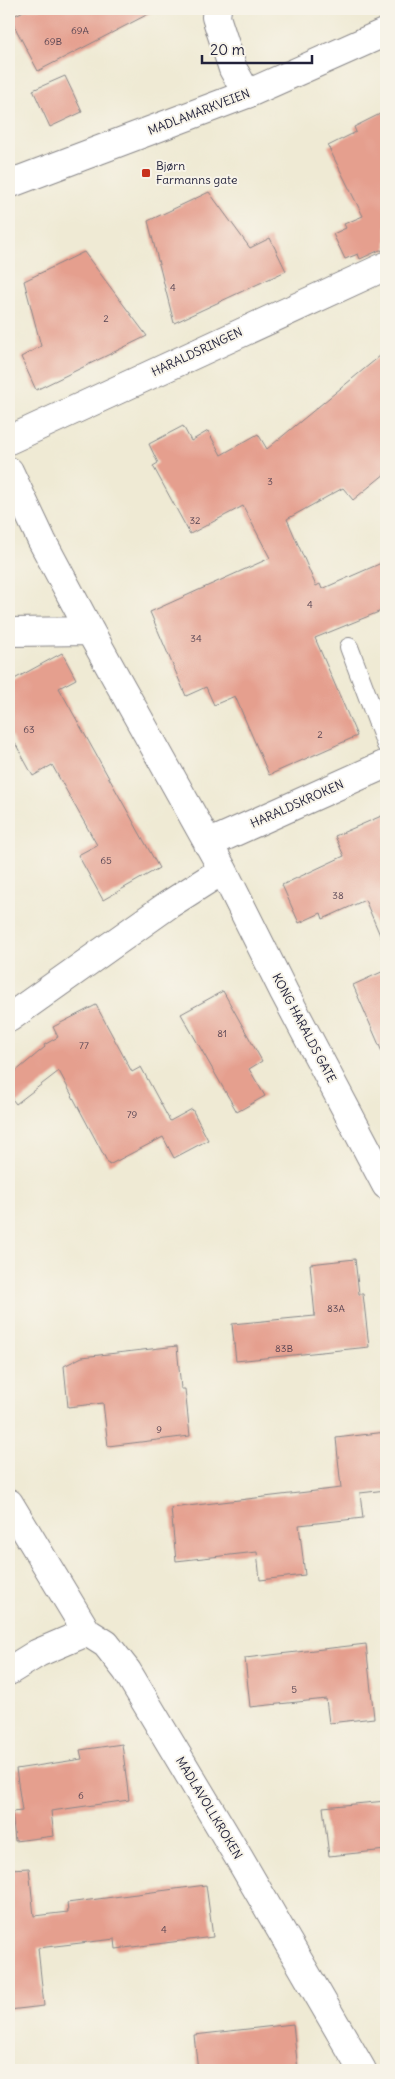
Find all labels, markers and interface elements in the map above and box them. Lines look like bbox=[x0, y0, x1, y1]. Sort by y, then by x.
house number: 69A bbox=[71, 24, 90, 37]
scale bar bbox=[202, 32, 312, 64]
house number: 69B bbox=[44, 35, 62, 48]
text: 20 m bbox=[210, 40, 245, 59]
street label: MADLAMARKVEIEN bbox=[146, 85, 252, 138]
place label: Bjørn Farmanns gate bbox=[156, 158, 238, 187]
marker: Bjørn Farmanns gate bbox=[140, 167, 152, 179]
house number: 4 bbox=[170, 281, 176, 294]
house number: 2 bbox=[103, 312, 109, 325]
street label: HARALDSRINGEN bbox=[149, 324, 245, 379]
house number: 3 bbox=[267, 475, 273, 488]
house number: 32 bbox=[189, 514, 201, 527]
house number: 4 bbox=[307, 598, 313, 611]
house number: 34 bbox=[190, 632, 202, 645]
house number: 63 bbox=[23, 723, 35, 736]
house number: 2 bbox=[317, 728, 323, 741]
street label: HARALDSKROKEN bbox=[248, 776, 346, 831]
house number: 65 bbox=[100, 854, 112, 867]
house number: 38 bbox=[332, 889, 344, 902]
street label: KONG HARALDS GATE bbox=[269, 971, 340, 1085]
house number: 81 bbox=[217, 1027, 227, 1040]
house number: 77 bbox=[79, 1039, 89, 1052]
house number: 79 bbox=[127, 1108, 138, 1121]
house number: 83A bbox=[327, 1302, 346, 1315]
house number: 83B bbox=[275, 1342, 293, 1355]
house number: 9 bbox=[156, 1423, 162, 1436]
house number: 5 bbox=[291, 1683, 297, 1696]
street label: MADLAVOLLKROKEN bbox=[173, 1754, 246, 1862]
house number: 6 bbox=[78, 1789, 84, 1802]
house number: 4 bbox=[161, 1923, 167, 1936]

